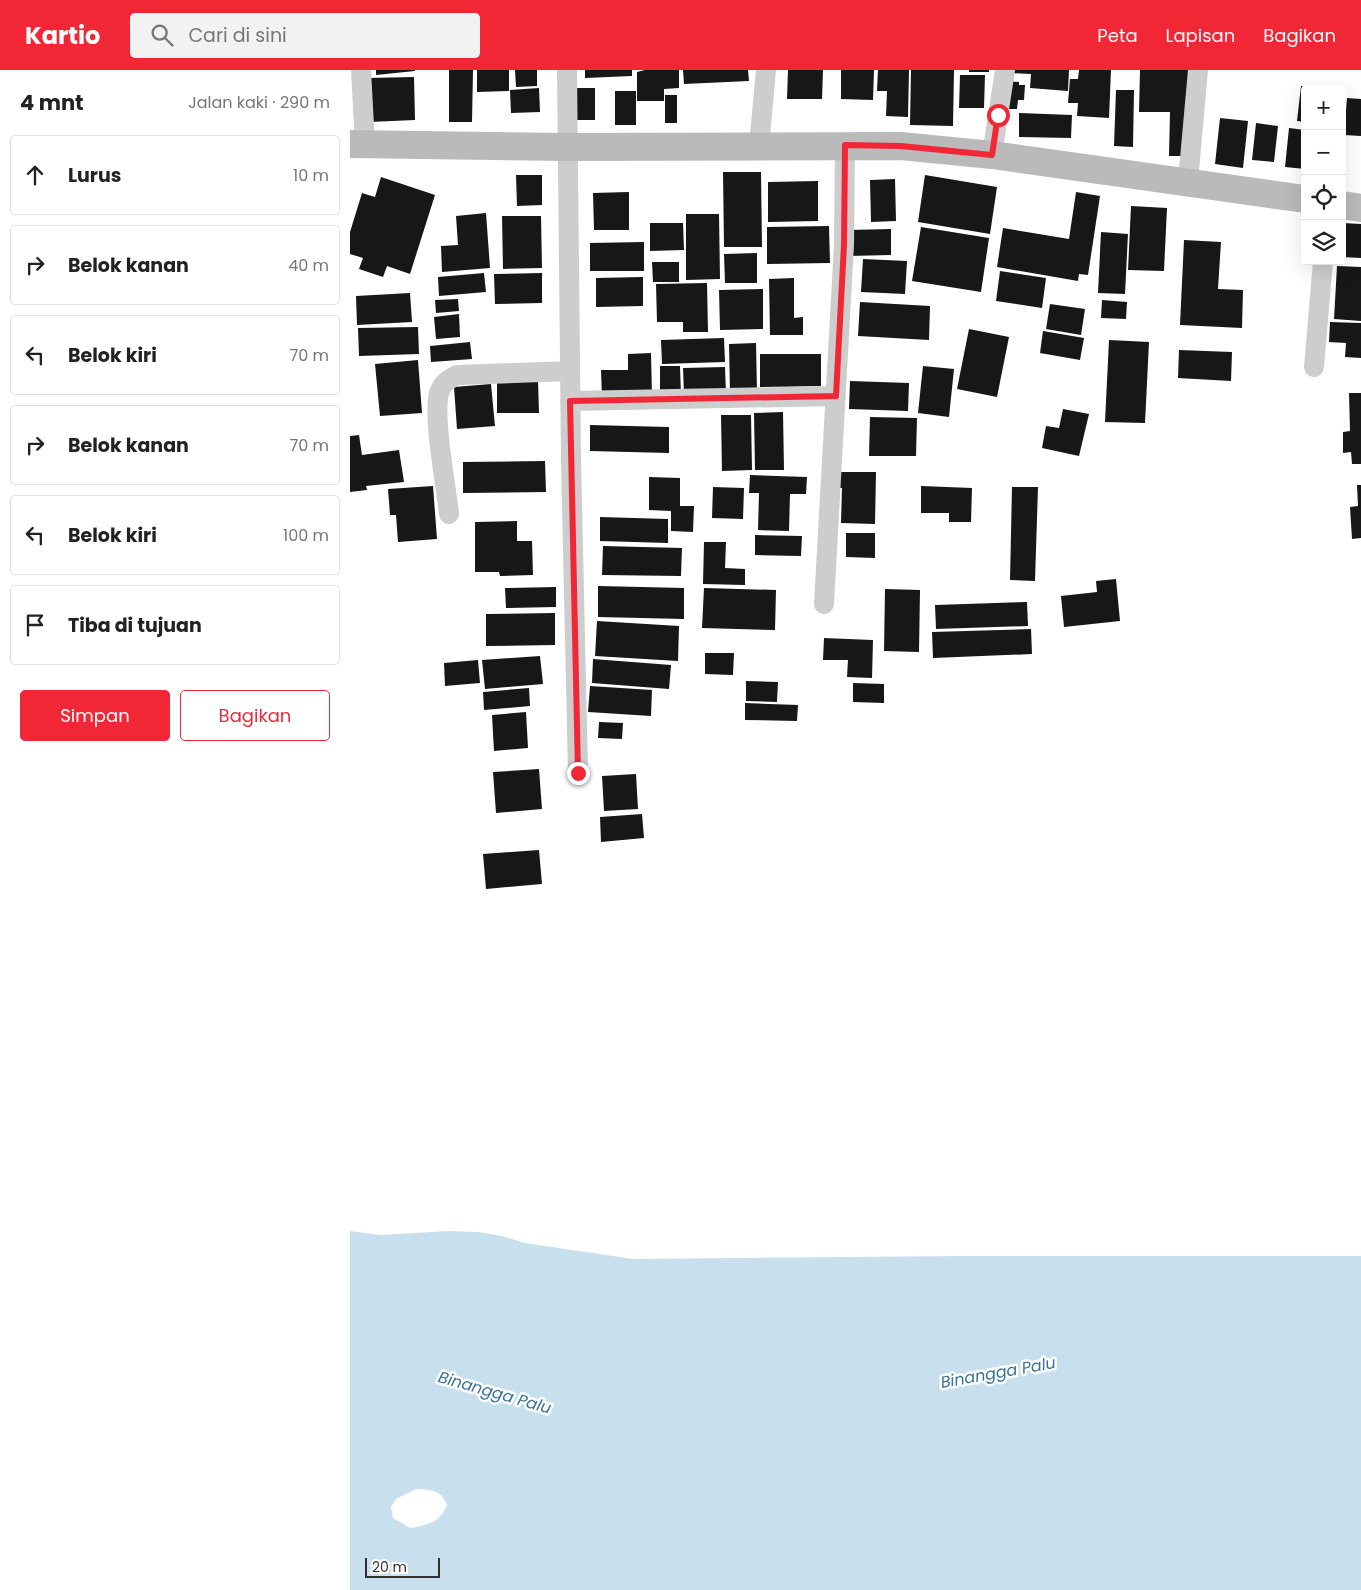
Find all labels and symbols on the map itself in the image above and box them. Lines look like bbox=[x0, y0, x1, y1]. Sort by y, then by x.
route start bbox=[987, 104, 1010, 127]
route end bbox=[567, 762, 590, 785]
water label: Binangga Palu bbox=[939, 1351, 1057, 1394]
water label: Binangga Palu bbox=[436, 1365, 554, 1420]
scale bar bbox=[365, 1555, 440, 1578]

